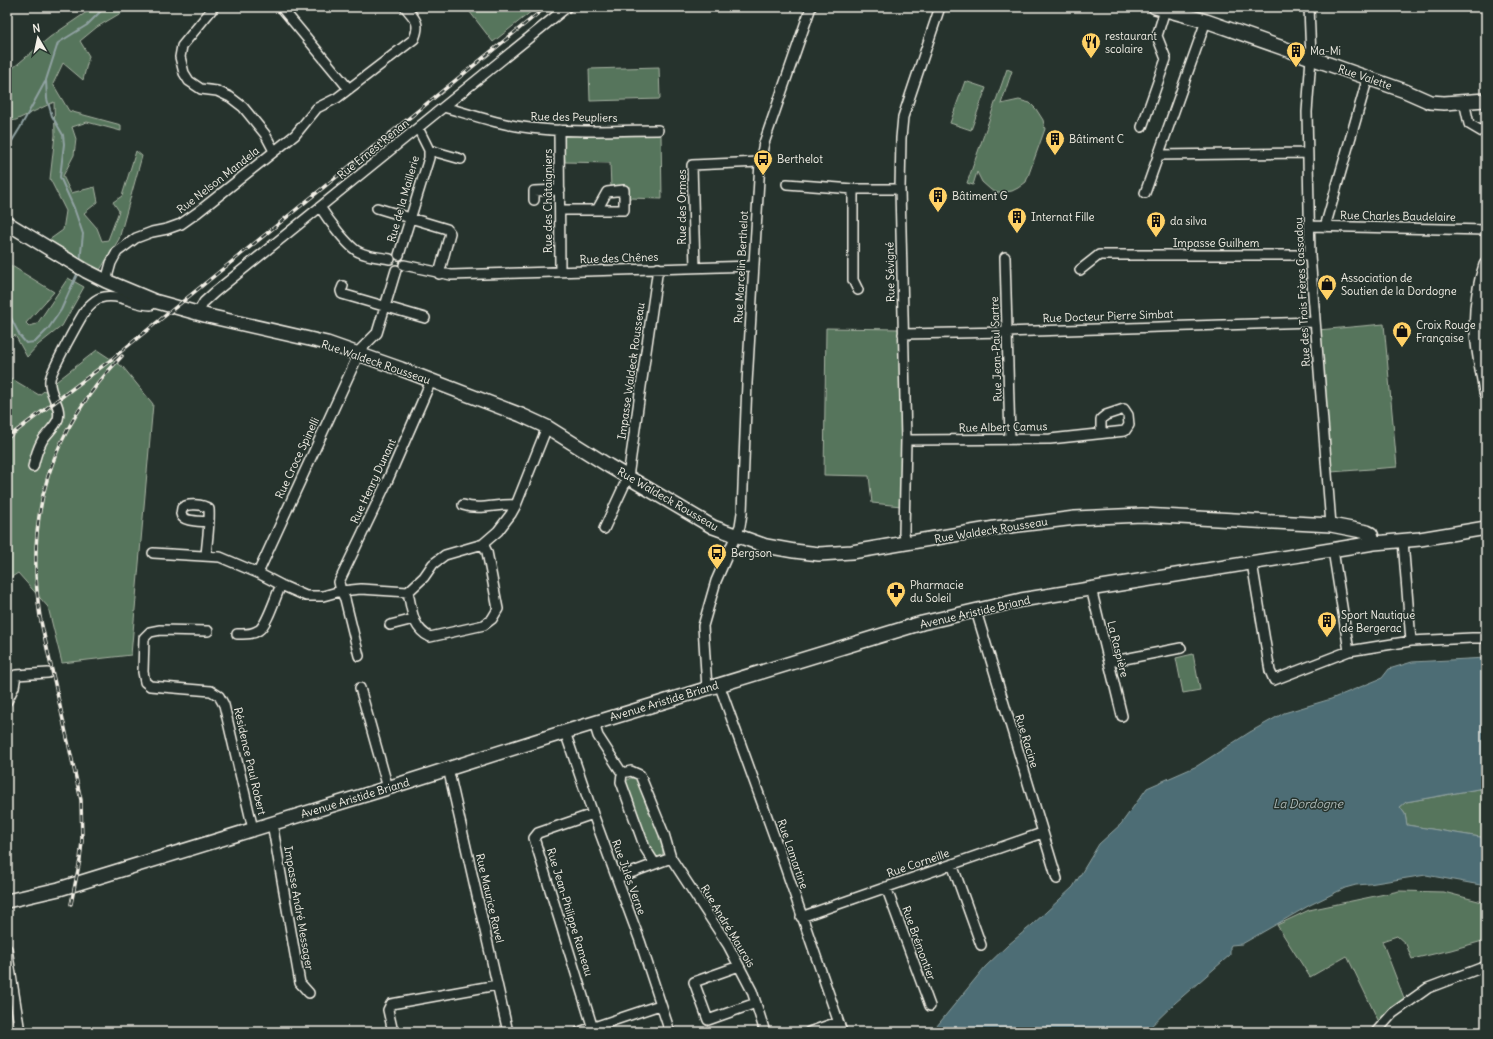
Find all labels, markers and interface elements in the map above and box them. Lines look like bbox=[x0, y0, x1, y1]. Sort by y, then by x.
north arrow bbox=[18, 18, 58, 58]
text: N bbox=[32, 21, 41, 36]
place label: restaurant scolaire bbox=[1105, 29, 1157, 56]
restaurant icon: restaurant scolaire bbox=[1080, 31, 1102, 59]
building icon: Ma-Mi bbox=[1285, 40, 1307, 68]
place label: Ma-Mi bbox=[1310, 44, 1341, 58]
street label: Rue Valette bbox=[1336, 61, 1394, 93]
street label: Rue des Peupliers bbox=[530, 109, 618, 125]
street label: Rue Ernest Renan bbox=[334, 116, 412, 182]
building icon: Bâtiment C bbox=[1044, 128, 1066, 156]
place label: Bâtiment C bbox=[1069, 132, 1124, 146]
street label: Rue Nelson Mandela bbox=[174, 144, 262, 216]
bus stop icon: Berthelot bbox=[752, 148, 774, 176]
street label: Rue des Châtaigniers bbox=[541, 149, 555, 253]
place label: Berthelot bbox=[777, 152, 823, 166]
street label: Rue de la Maillerie bbox=[384, 154, 422, 244]
street label: Rue des Ormes bbox=[675, 169, 689, 245]
building icon: Bâtiment G bbox=[927, 185, 949, 213]
place label: Bâtiment G bbox=[952, 189, 1008, 203]
building icon: Internat Fille bbox=[1006, 206, 1028, 234]
street label: Rue Charles Baudelaire bbox=[1340, 208, 1456, 224]
street label: Rue Marcelin Berthelot bbox=[731, 210, 751, 324]
place label: Internat Fille bbox=[1031, 210, 1095, 224]
building icon: da silva bbox=[1145, 210, 1167, 238]
place label: da silva bbox=[1170, 214, 1207, 228]
street label: Rue des Trois Frères Cassadou bbox=[1291, 216, 1313, 367]
street label: Impasse Guilhem bbox=[1173, 236, 1260, 250]
street label: Rue Sévigné bbox=[882, 242, 898, 302]
street label: Rue des Chênes bbox=[579, 250, 659, 266]
place label: Association de Soutien de la Dordogne bbox=[1341, 271, 1457, 298]
shop icon: Association de Soutien de la Dordogne bbox=[1316, 273, 1338, 301]
street label: Rue Jean-Paul Sartre bbox=[987, 296, 1005, 402]
street label: Impasse Waldeck Rousseau bbox=[614, 301, 648, 440]
street label: Rue Docteur Pierre Simbat bbox=[1042, 307, 1174, 325]
place label: Croix Rouge Française bbox=[1416, 318, 1476, 345]
shop icon: Croix Rouge Française bbox=[1391, 320, 1413, 348]
street label: Rue Waldeck Rousseau bbox=[320, 337, 433, 387]
street label: Rue Croce Spinelli bbox=[272, 415, 322, 501]
street label: Rue Albert Camus bbox=[959, 419, 1047, 435]
street label: Rue Henry Dunant bbox=[347, 436, 399, 526]
street label: Rue Waldeck Rousseau bbox=[615, 464, 722, 534]
street label: Rue Waldeck Rousseau bbox=[933, 514, 1049, 546]
bus stop icon: Bergson bbox=[706, 542, 728, 570]
place label: Bergson bbox=[731, 546, 772, 560]
place label: Pharmacie du Soleil bbox=[910, 578, 964, 605]
pharmacy icon: Pharmacie du Soleil bbox=[885, 580, 907, 608]
street label: Avenue Aristide Briand bbox=[918, 592, 1032, 632]
place label: Sport Nautique de Bergerac bbox=[1341, 608, 1415, 635]
building icon: Sport Nautique de Bergerac bbox=[1316, 610, 1338, 638]
street label: La Raspière bbox=[1104, 619, 1132, 679]
street label: Avenue Aristide Briand bbox=[608, 678, 721, 724]
street label: Résidence Paul Robert bbox=[231, 706, 269, 817]
street label: Rue Racine bbox=[1012, 712, 1042, 770]
street label: Avenue Aristide Briand bbox=[299, 775, 412, 821]
water label: La Dordogne bbox=[1273, 796, 1345, 811]
street label: Rue Lamartine bbox=[775, 817, 812, 891]
street label: Rue Jules Verne bbox=[609, 837, 649, 917]
street label: Impasse André Messager bbox=[281, 845, 317, 972]
street label: Rue Jean-Philippe Rameau bbox=[544, 846, 596, 978]
street label: Rue Corneille bbox=[885, 846, 951, 880]
street label: Rue Maurice Ravel bbox=[473, 852, 507, 944]
street label: Rue André Maurois bbox=[698, 882, 758, 970]
street label: Rue Brémontier bbox=[899, 904, 939, 982]

